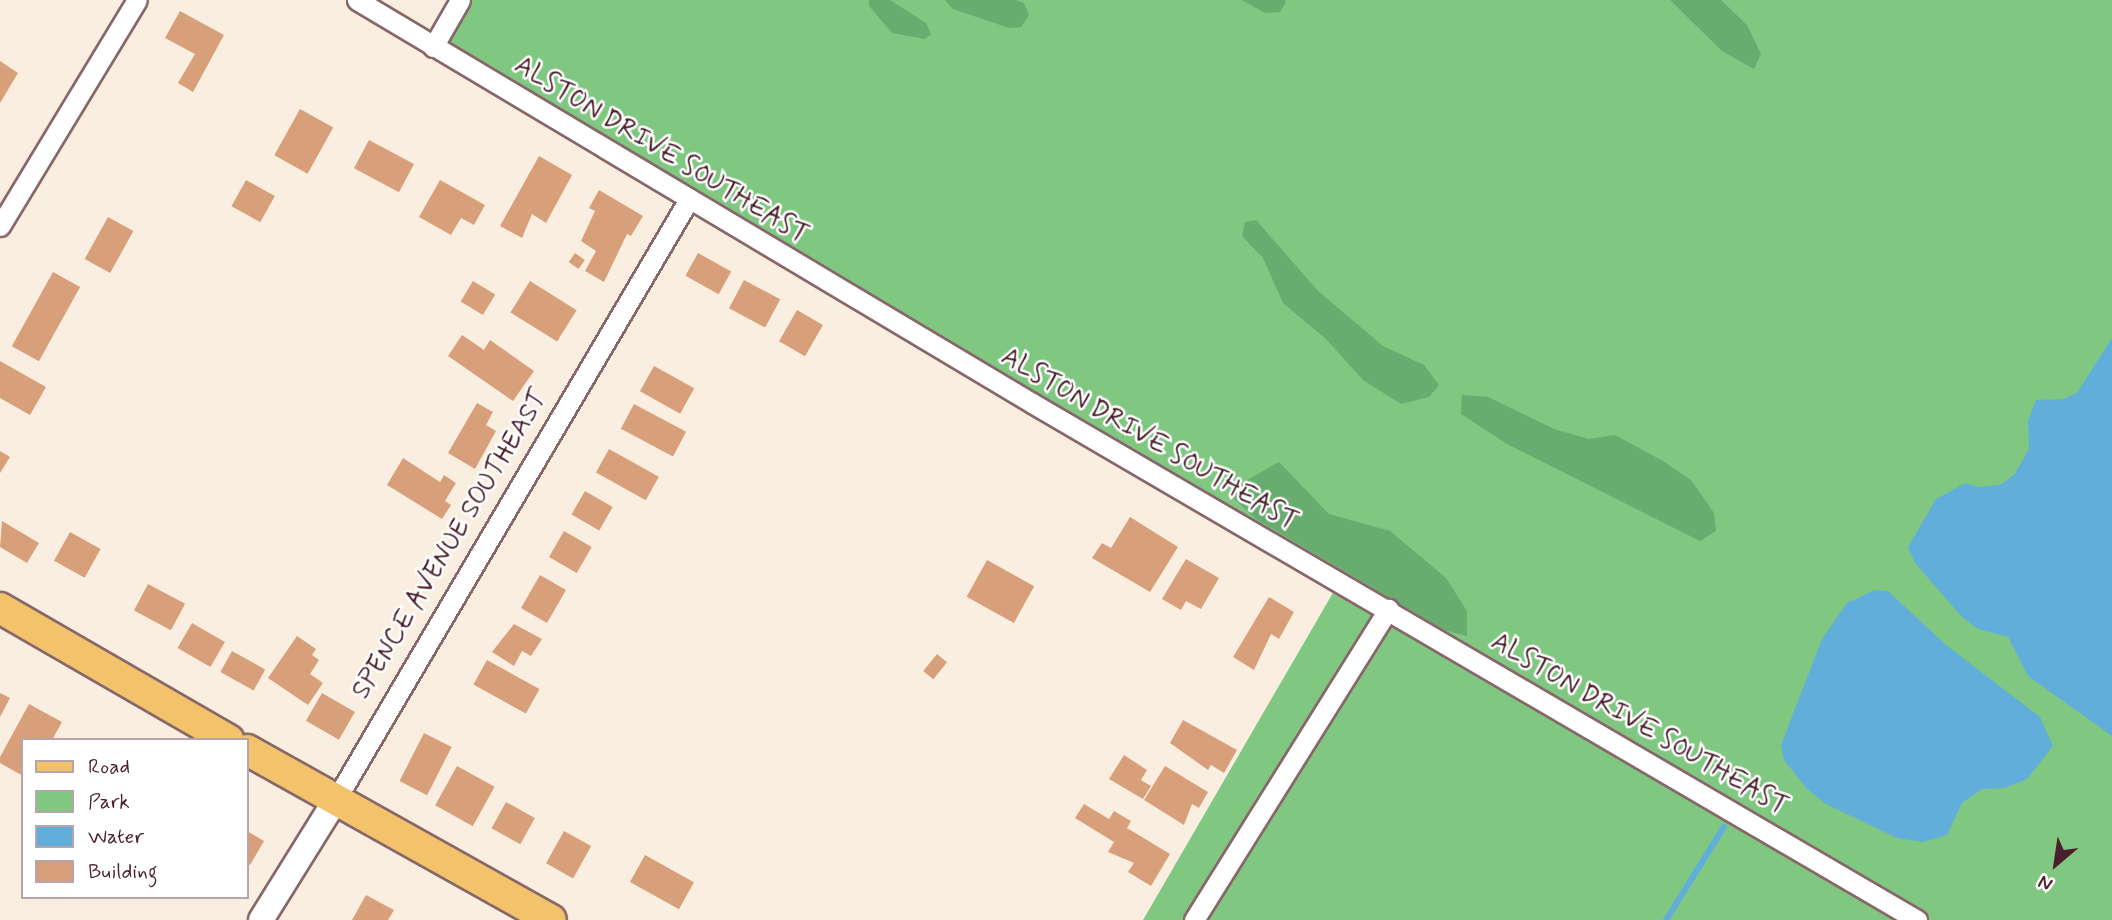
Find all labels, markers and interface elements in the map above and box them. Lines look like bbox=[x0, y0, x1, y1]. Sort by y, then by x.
street label: ALSTON DRIVE SOUTHEAST bbox=[508, 50, 814, 252]
street label: ALSTON DRIVE SOUTHEAST bbox=[995, 342, 1303, 538]
street label: SPENCE AVENUE SOUTHEAST bbox=[346, 384, 556, 706]
street label: ALSTON DRIVE SOUTHEAST bbox=[1485, 627, 1793, 823]
legend bbox=[21, 738, 248, 899]
text: Road bbox=[88, 753, 130, 781]
text: Park bbox=[88, 788, 130, 816]
text: Water bbox=[88, 823, 144, 851]
north arrow bbox=[2021, 829, 2091, 899]
text: Building bbox=[88, 858, 158, 886]
text: N bbox=[2034, 869, 2057, 897]

